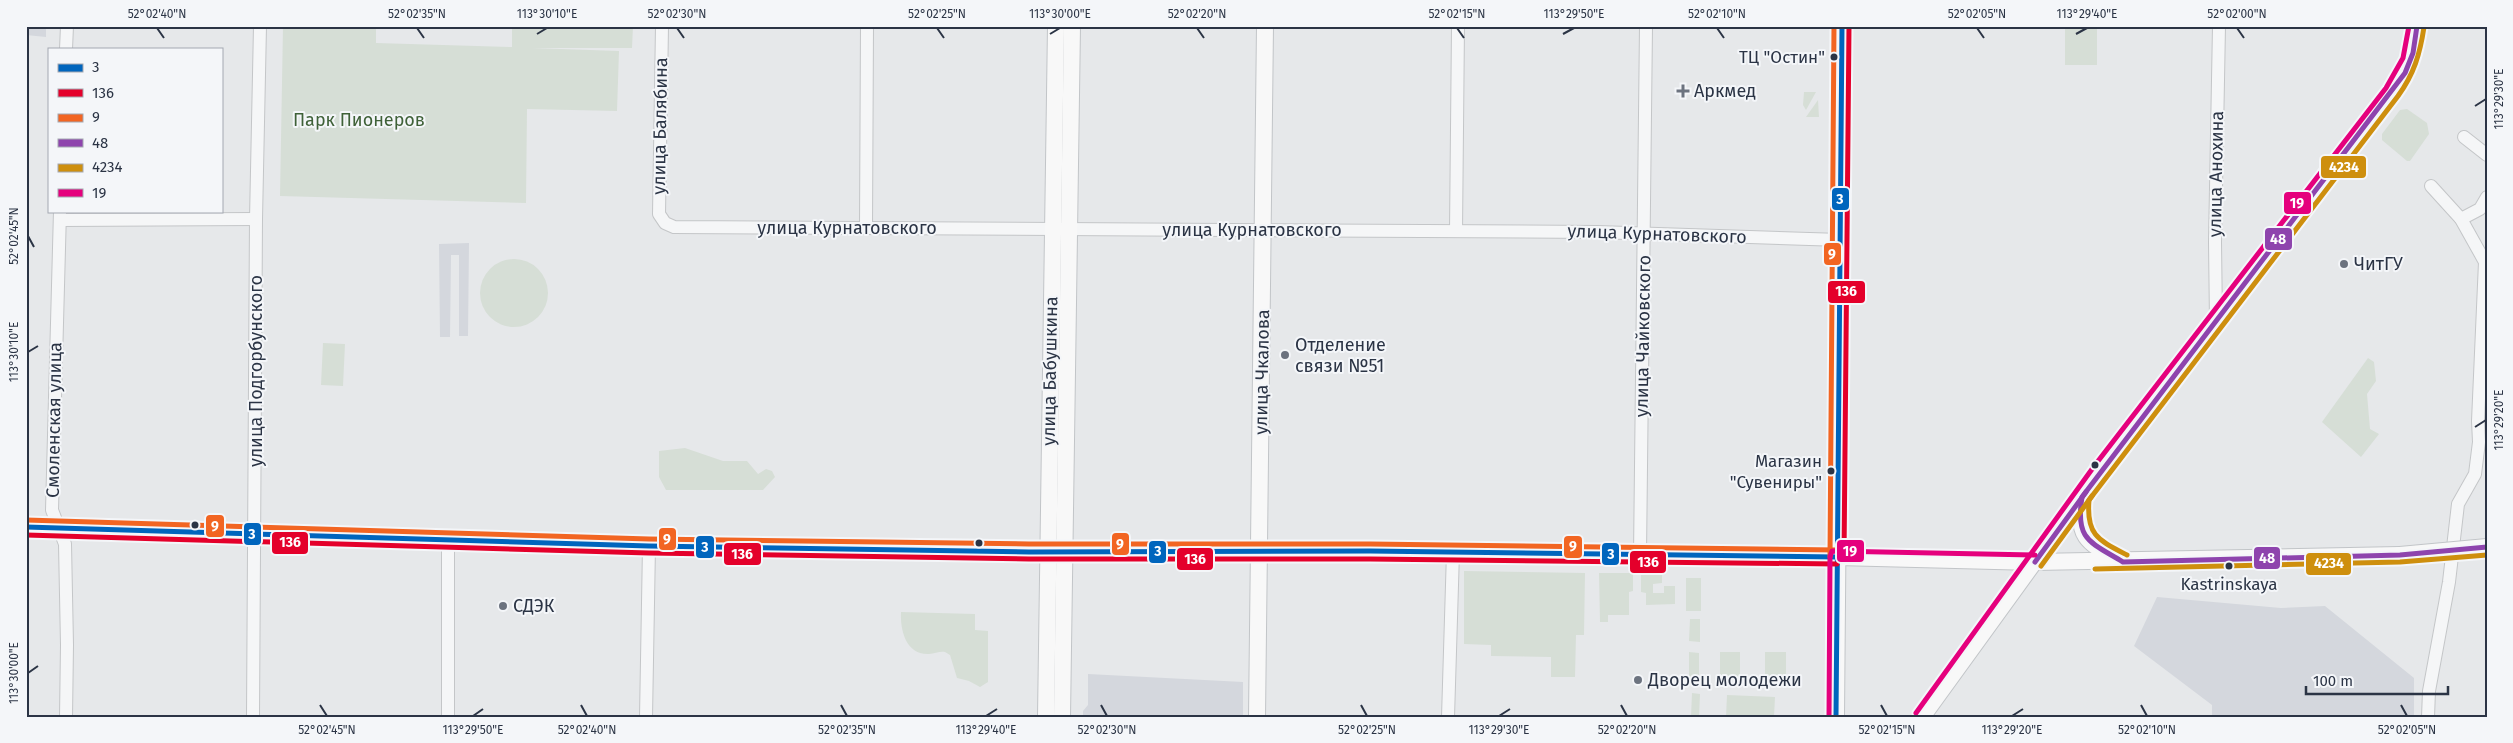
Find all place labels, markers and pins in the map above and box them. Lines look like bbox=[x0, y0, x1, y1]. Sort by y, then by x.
place label: ТЦ "Остин" bbox=[1739, 47, 1825, 68]
marker: ТЦ "Остин" bbox=[1829, 52, 1839, 62]
place label: Аркмед bbox=[1694, 80, 1756, 102]
marker: Аркмед bbox=[1676, 84, 1690, 98]
place label: ЧитГУ bbox=[2354, 253, 2403, 275]
marker: ЧитГУ bbox=[2338, 258, 2350, 270]
place label: Отделение связи №51 bbox=[1295, 334, 1386, 377]
marker: Отделение связи №51 bbox=[1279, 349, 1291, 361]
place label: Магазин "Сувениры" bbox=[1730, 451, 1822, 493]
unlabelled marker bbox=[2090, 460, 2100, 470]
marker: Магазин "Сувениры" bbox=[1826, 466, 1836, 476]
unlabelled marker bbox=[190, 520, 200, 530]
unlabelled marker bbox=[974, 538, 984, 548]
marker: Kastrinskaya bbox=[2224, 561, 2234, 571]
place label: Kastrinskaya bbox=[2180, 574, 2278, 595]
place label: СДЭК bbox=[513, 595, 555, 617]
marker: СДЭК bbox=[497, 600, 509, 612]
place label: Дворец молодежи bbox=[1647, 669, 1802, 691]
marker: Дворец молодежи bbox=[1632, 674, 1644, 686]

